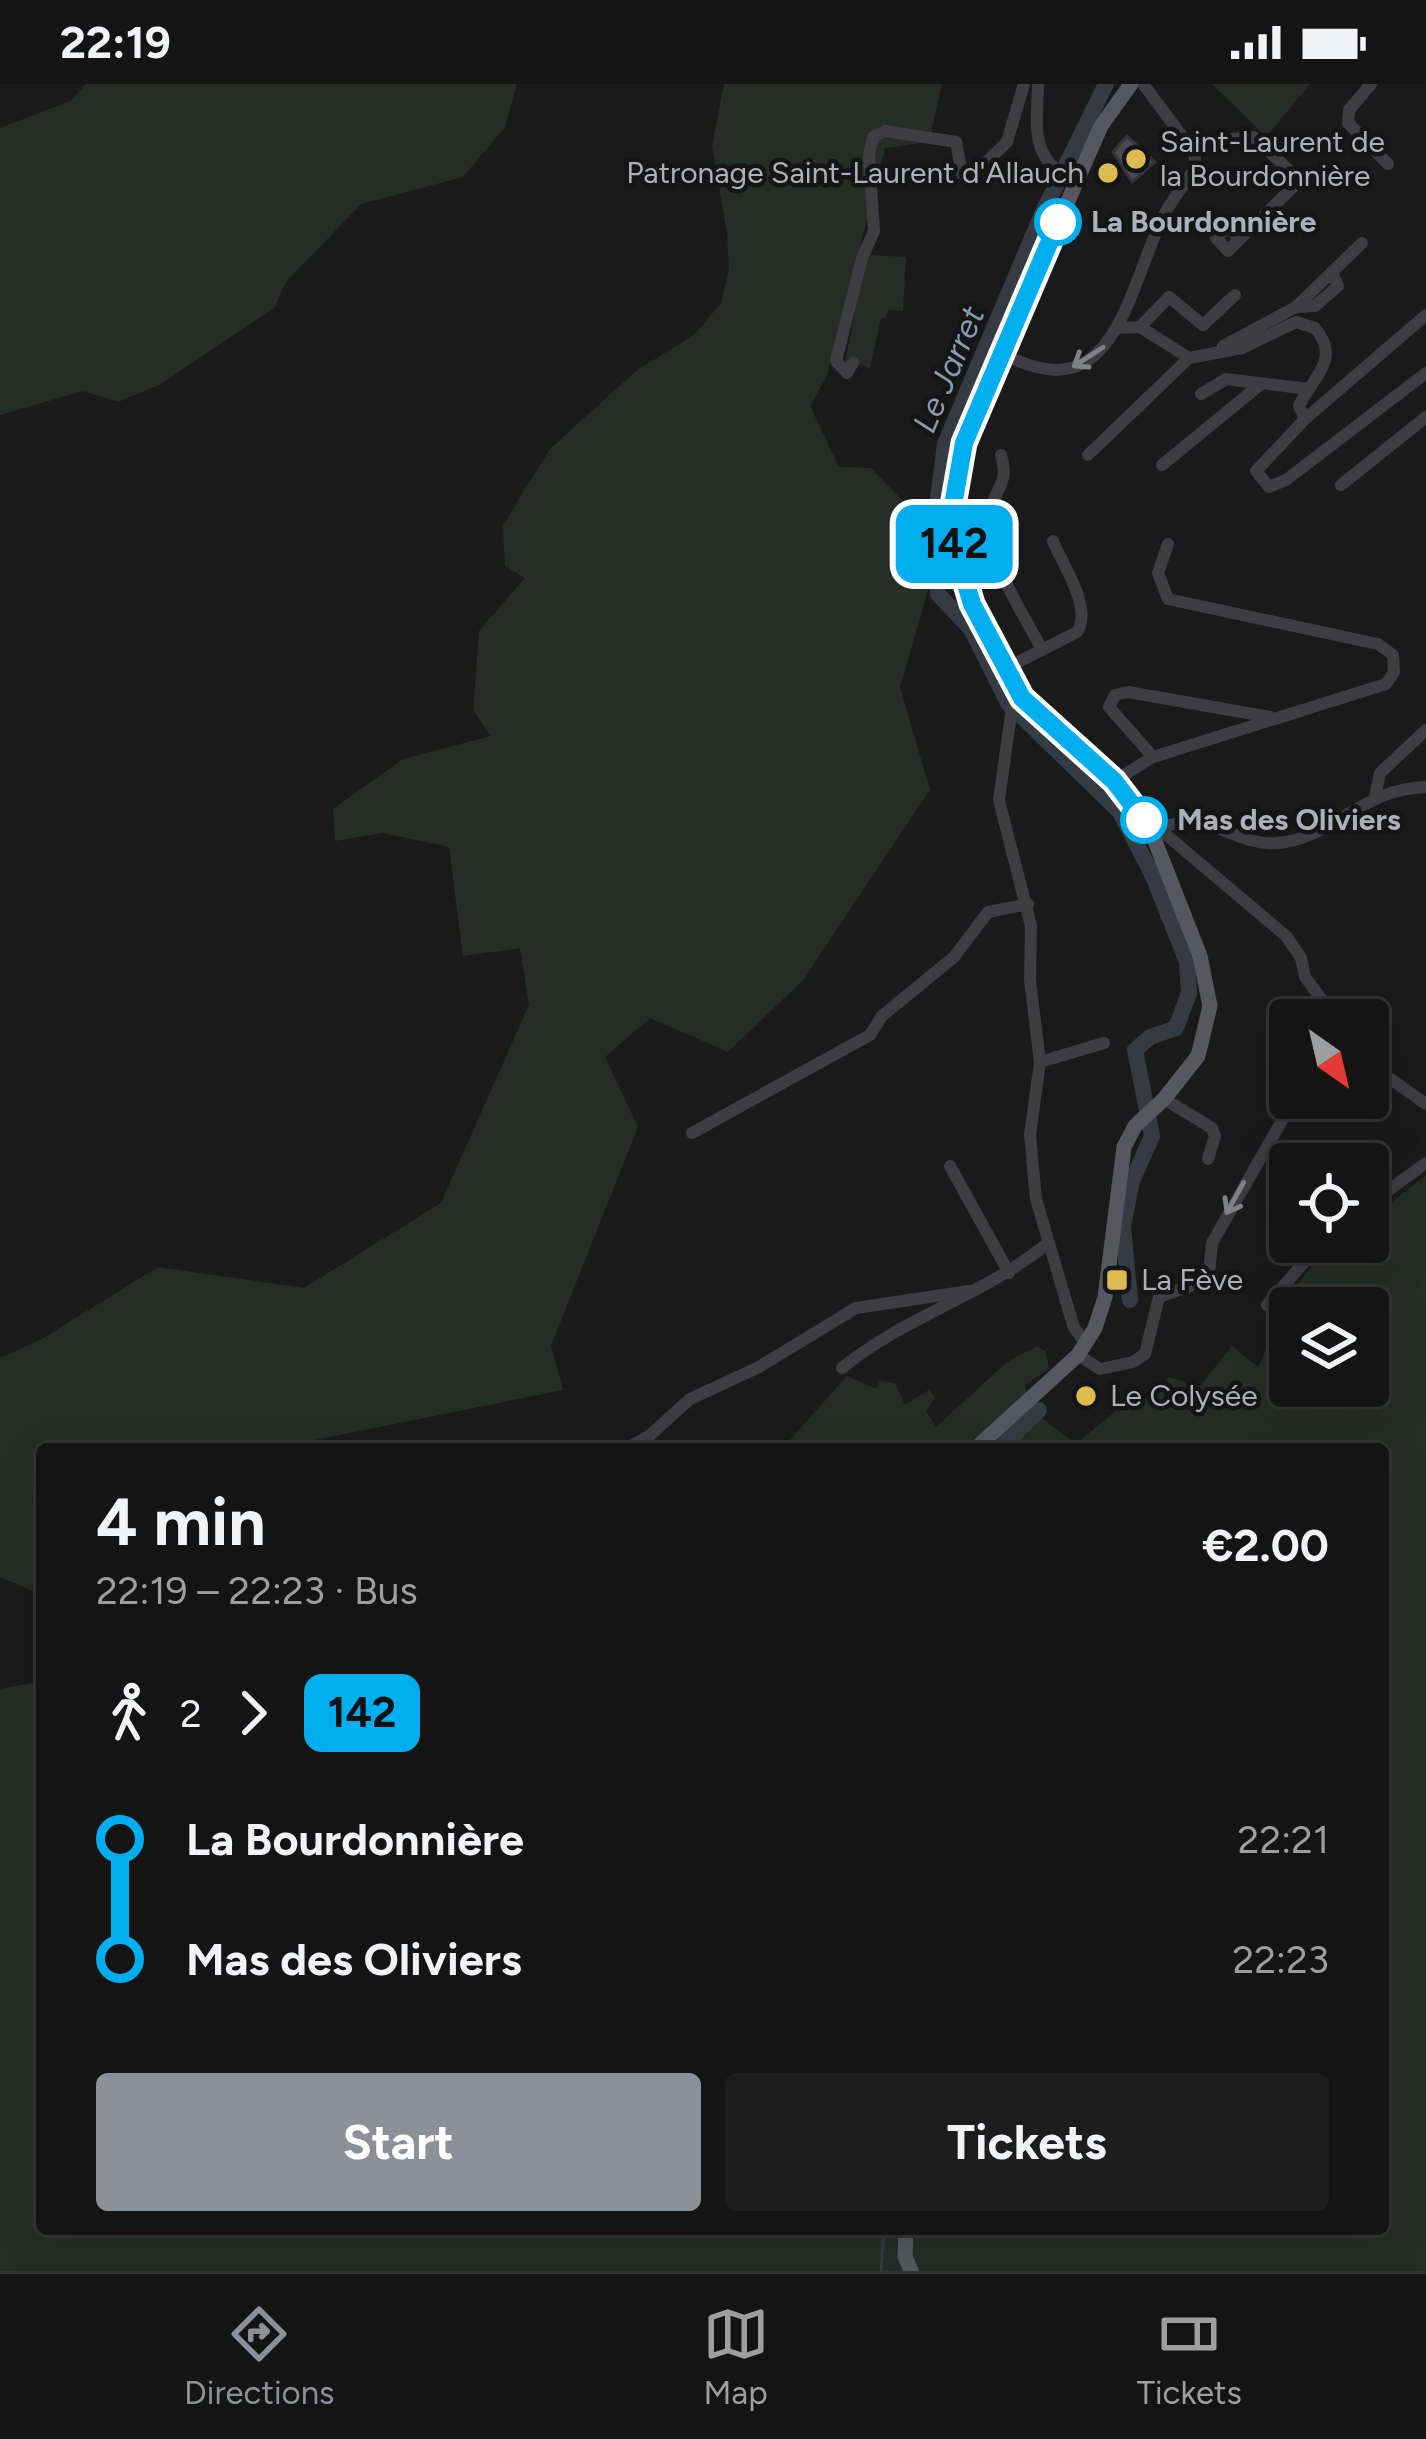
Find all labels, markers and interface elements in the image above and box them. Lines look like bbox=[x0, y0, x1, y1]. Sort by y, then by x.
text: 22:19 bbox=[60, 15, 171, 69]
place label: Saint-Laurent de la Bourdonnière bbox=[1160, 123, 1385, 194]
marker: Saint-Laurent de la Bourdonnière bbox=[1123, 146, 1149, 172]
place label: Patronage Saint-Laurent d'Allauch bbox=[626, 154, 1084, 191]
marker: Patronage Saint-Laurent d'Allauch bbox=[1095, 160, 1121, 186]
marker: La Bourdonnière bbox=[1036, 200, 1080, 244]
place label: La Bourdonnière bbox=[1091, 203, 1317, 240]
water label: Le Jarret bbox=[905, 300, 992, 438]
one-way arrow bbox=[1072, 345, 1106, 369]
line badge: 142 bbox=[885, 505, 1023, 583]
text: 142 bbox=[920, 518, 988, 569]
marker: Mas des Oliviers bbox=[1122, 798, 1166, 842]
place label: Mas des Oliviers bbox=[1177, 801, 1401, 838]
north arrow bbox=[1269, 999, 1389, 1119]
map controls bbox=[1269, 999, 1389, 1407]
button: locate bbox=[1269, 1143, 1389, 1263]
one-way arrow bbox=[1223, 1180, 1246, 1215]
place label: La Fève bbox=[1141, 1261, 1243, 1298]
marker: La Fève bbox=[1104, 1267, 1130, 1293]
button: layers bbox=[1269, 1287, 1389, 1407]
place label: Le Colysée bbox=[1110, 1377, 1258, 1414]
marker: Le Colysée bbox=[1073, 1383, 1099, 1409]
text: 4 min bbox=[96, 1482, 266, 1562]
text: €2.00 bbox=[1202, 1518, 1329, 1572]
text: 22:19 – 22:23 · Bus bbox=[96, 1567, 418, 1614]
icon: walk bbox=[96, 1680, 162, 1746]
icon: forward bbox=[220, 1680, 286, 1746]
text: 142 bbox=[328, 1687, 396, 1738]
text: 2 bbox=[180, 1690, 202, 1737]
text: La Bourdonnière bbox=[186, 1812, 524, 1866]
text: 22:21 bbox=[1238, 1816, 1329, 1863]
text: Mas des Oliviers bbox=[186, 1932, 522, 1986]
text: 22:23 bbox=[1233, 1936, 1329, 1983]
button: Start bbox=[96, 2073, 701, 2211]
button: Tickets bbox=[725, 2073, 1329, 2211]
tab: Directions bbox=[184, 2301, 335, 2412]
tab: Map bbox=[703, 2301, 769, 2412]
tab: Tickets bbox=[1137, 2301, 1242, 2412]

